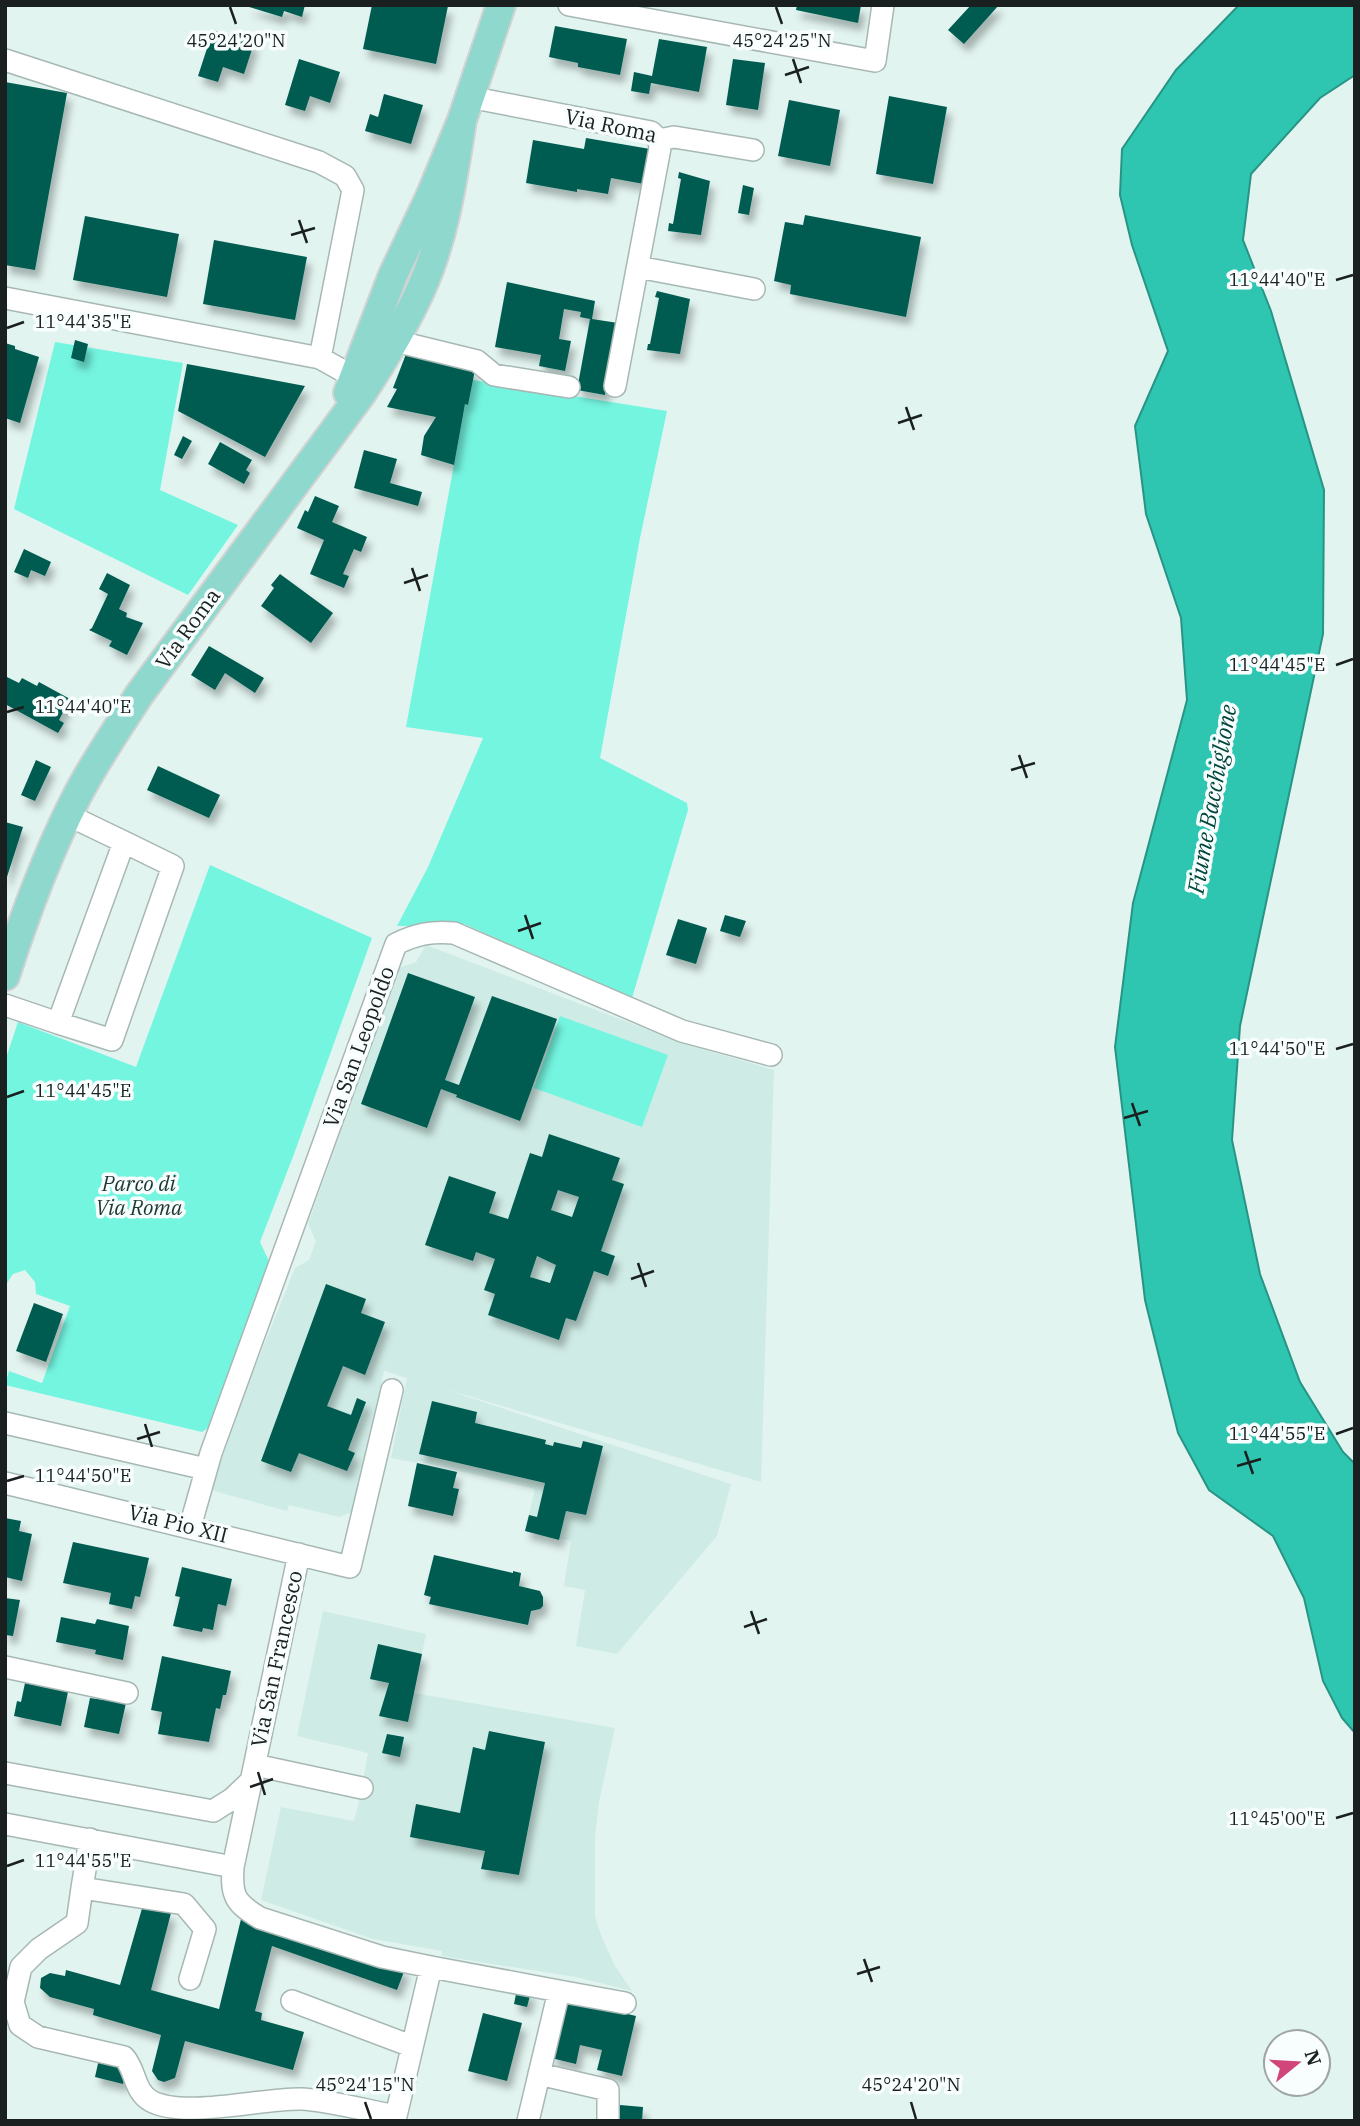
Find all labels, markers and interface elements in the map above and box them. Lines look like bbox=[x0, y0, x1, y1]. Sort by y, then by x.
text: 45°24'20"N bbox=[187, 29, 286, 52]
text: 45°24'25"N bbox=[733, 29, 832, 52]
street label: Via Roma bbox=[563, 102, 660, 148]
text: 11°44'40"E bbox=[1229, 268, 1325, 291]
text: 11°44'35"E bbox=[35, 310, 131, 333]
street label: Via Roma bbox=[148, 582, 226, 675]
text: 11°44'45"E bbox=[1229, 653, 1325, 676]
text: 11°44'40"E bbox=[35, 695, 131, 718]
water label: Fiume Bacchiglione bbox=[1179, 702, 1242, 897]
street label: Via San Leopoldo bbox=[316, 962, 400, 1131]
text: 11°44'50"E bbox=[1229, 1037, 1325, 1060]
text: 11°44'45"E bbox=[35, 1079, 131, 1102]
park label: Parco di Via Roma bbox=[96, 1169, 183, 1221]
text: 11°44'55"E bbox=[1229, 1422, 1325, 1445]
text: 11°44'50"E bbox=[35, 1464, 131, 1487]
street label: Via Pio XII bbox=[126, 1497, 231, 1549]
street label: Via San Francesco bbox=[244, 1568, 308, 1750]
text: 11°45'00"E bbox=[1229, 1807, 1325, 1830]
text: 11°44'55"E bbox=[35, 1849, 131, 1872]
north arrow bbox=[1262, 2028, 1332, 2098]
text: N bbox=[1299, 2047, 1327, 2069]
text: 45°24'15"N bbox=[316, 2073, 415, 2096]
text: 45°24'20"N bbox=[862, 2073, 961, 2096]

